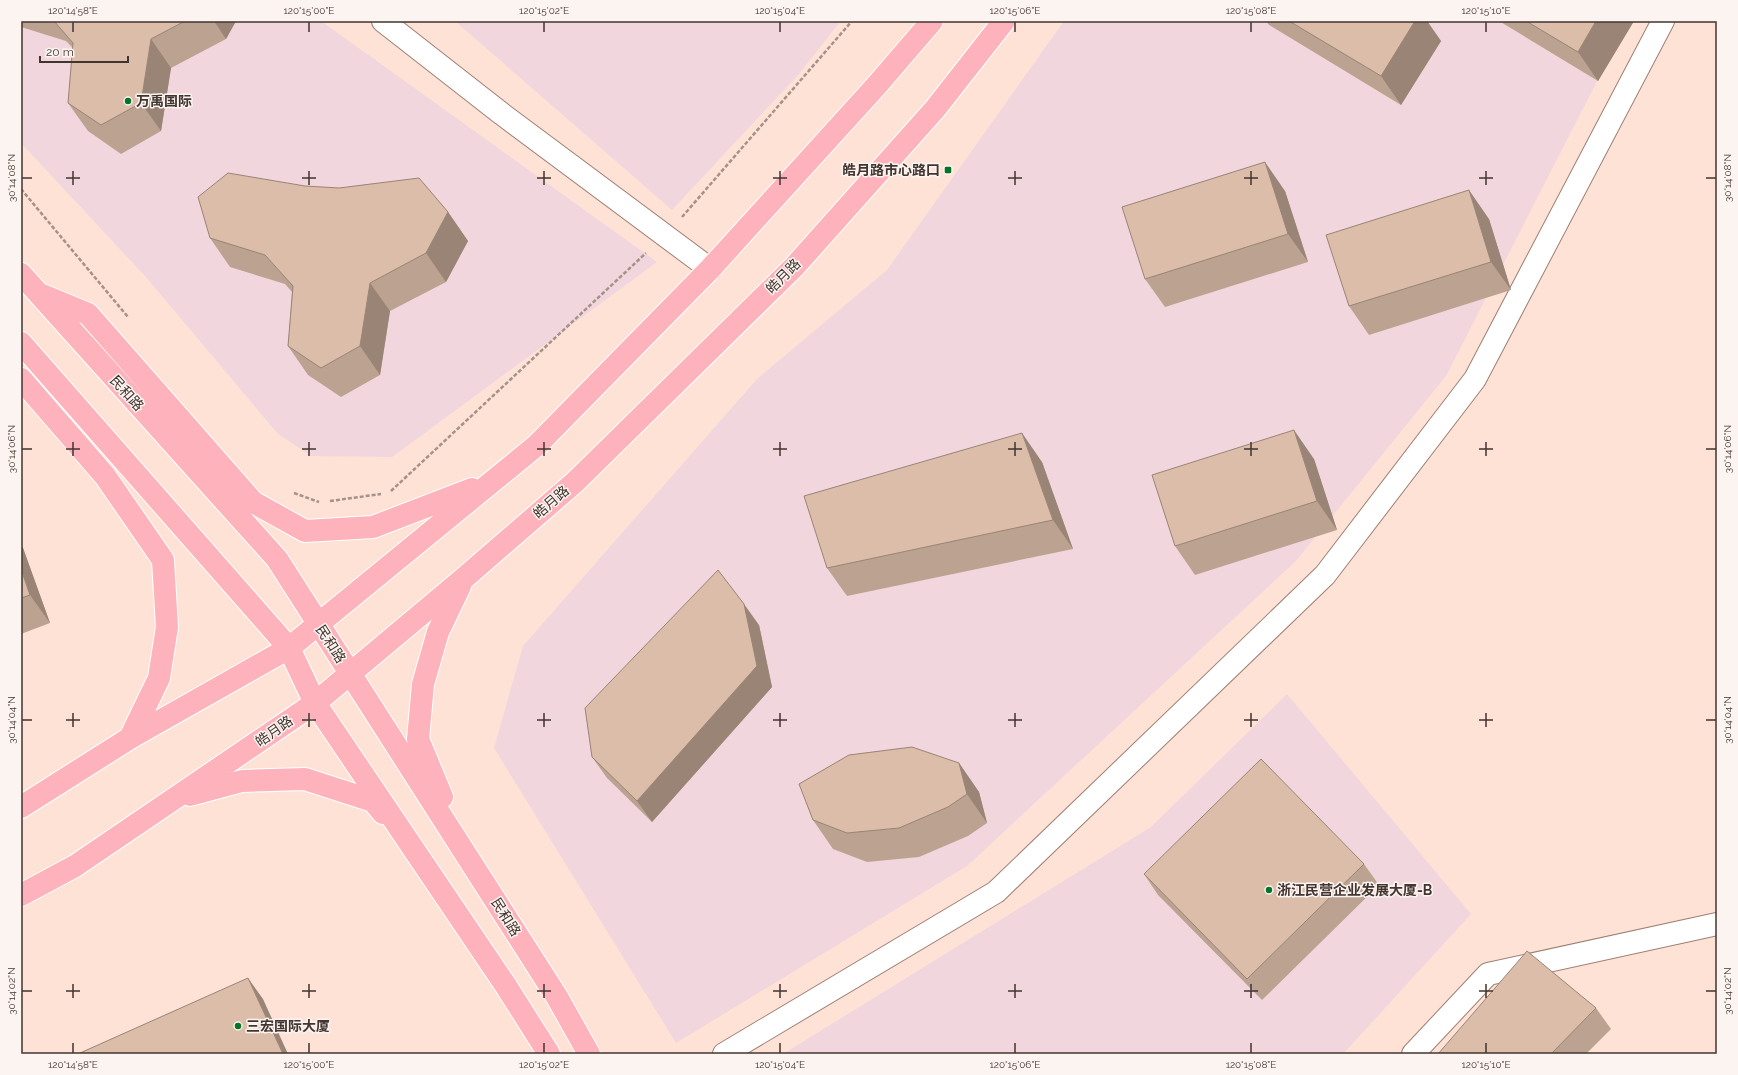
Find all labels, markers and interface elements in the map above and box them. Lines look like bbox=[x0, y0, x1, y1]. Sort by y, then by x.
text: 120°14'58"E bbox=[48, 5, 98, 16]
text: 120°15'00"E bbox=[284, 5, 334, 16]
text: 120°15'02"E bbox=[519, 5, 569, 16]
text: 120°15'04"E bbox=[755, 5, 805, 16]
text: 120°15'06"E bbox=[990, 5, 1040, 16]
text: 120°15'08"E bbox=[1226, 5, 1276, 16]
text: 120°15'10"E bbox=[1461, 5, 1511, 16]
scale bar bbox=[40, 38, 128, 64]
text: 20 m bbox=[46, 45, 74, 59]
place label: 万禹国际 bbox=[136, 93, 192, 109]
marker: 万禹国际 bbox=[123, 96, 133, 106]
text: 30°14'08"N bbox=[6, 154, 17, 202]
text: 30°14'08"N bbox=[1722, 154, 1733, 202]
place label: 皓月路市心路口 bbox=[842, 162, 940, 178]
marker: 皓月路市心路口 bbox=[943, 165, 953, 175]
street label: 皓月路 bbox=[762, 255, 804, 297]
street label: 民和路 bbox=[107, 372, 147, 414]
text: 30°14'06"N bbox=[6, 425, 17, 473]
text: 30°14'06"N bbox=[1722, 425, 1733, 473]
street label: 皓月路 bbox=[530, 482, 572, 522]
street label: 民和路 bbox=[313, 622, 349, 666]
text: 30°14'04"N bbox=[6, 696, 17, 744]
text: 30°14'04"N bbox=[1722, 696, 1733, 744]
street label: 皓月路 bbox=[252, 712, 296, 750]
place label: 浙江民营企业发展大厦-B bbox=[1277, 882, 1433, 898]
marker: 浙江民营企业发展大厦-B bbox=[1264, 885, 1274, 895]
street label: 民和路 bbox=[488, 895, 524, 939]
text: 30°14'02"N bbox=[6, 967, 17, 1015]
text: 30°14'02"N bbox=[1722, 967, 1733, 1015]
place label: 三宏国际大厦 bbox=[246, 1018, 330, 1034]
marker: 三宏国际大厦 bbox=[233, 1021, 243, 1031]
text: 120°14'58"E bbox=[48, 1059, 98, 1070]
text: 120°15'00"E bbox=[284, 1059, 334, 1070]
text: 120°15'02"E bbox=[519, 1059, 569, 1070]
text: 120°15'04"E bbox=[755, 1059, 805, 1070]
text: 120°15'06"E bbox=[990, 1059, 1040, 1070]
text: 120°15'08"E bbox=[1226, 1059, 1276, 1070]
text: 120°15'10"E bbox=[1461, 1059, 1511, 1070]

